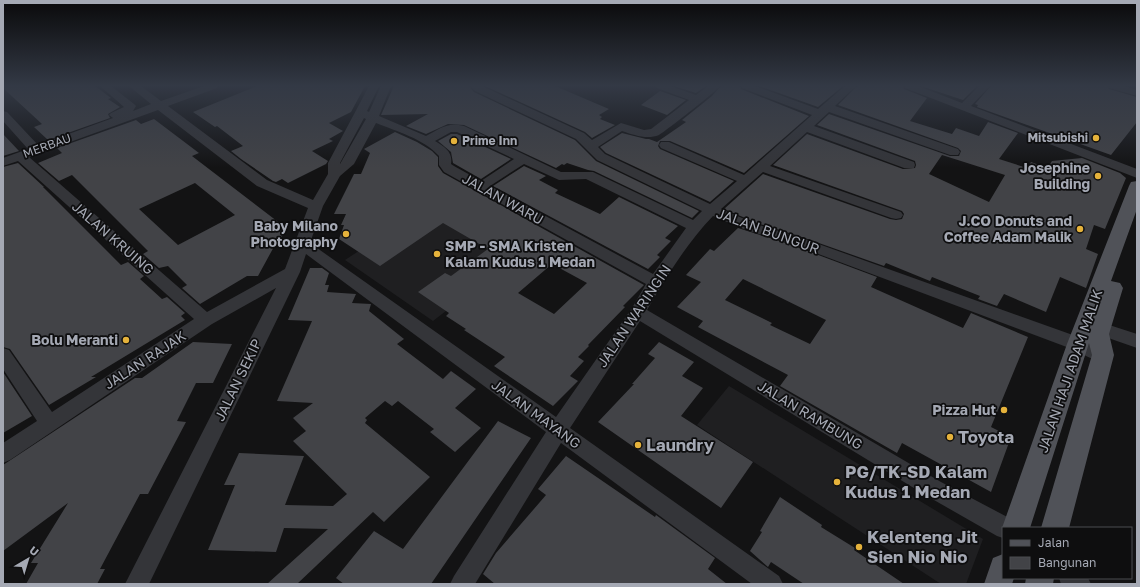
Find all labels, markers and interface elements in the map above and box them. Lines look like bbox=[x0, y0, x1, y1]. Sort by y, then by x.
street label: MERBAU bbox=[21, 130, 73, 161]
place label: Mitsubishi bbox=[1027, 130, 1088, 145]
place label: Prime Inn bbox=[462, 133, 517, 148]
marker: Mitsubishi bbox=[1091, 133, 1101, 143]
marker: Prime Inn bbox=[449, 136, 459, 146]
place label: Josephine Building bbox=[1020, 159, 1090, 192]
street label: JALAN WARU bbox=[460, 169, 547, 228]
marker: Josephine Building bbox=[1093, 171, 1103, 181]
street label: JALAN KRUING bbox=[69, 197, 158, 278]
street label: JALAN BUNGUR bbox=[714, 204, 822, 257]
place label: J.CO Donuts and Coffee Adam Malik bbox=[944, 212, 1072, 245]
place label: Baby Milano Photography bbox=[251, 217, 339, 250]
marker: J.CO Donuts and Coffee Adam Malik bbox=[1075, 224, 1085, 234]
marker: Baby Milano Photography bbox=[341, 229, 351, 239]
place label: SMP - SMA Kristen Kalam Kudus 1 Medan bbox=[445, 237, 595, 270]
marker: SMP - SMA Kristen Kalam Kudus 1 Medan bbox=[432, 249, 442, 259]
street label: JALAN WARINGIN bbox=[593, 261, 674, 370]
street label: JALAN HAJI ADAM MALIK bbox=[1034, 287, 1106, 455]
street label: JALAN RAJAK bbox=[101, 327, 189, 392]
place label: Bolu Meranti bbox=[31, 331, 118, 348]
marker: Bolu Meranti bbox=[121, 335, 131, 345]
street label: JALAN SEKIP bbox=[210, 336, 265, 424]
street label: JALAN MAYANG bbox=[488, 376, 584, 452]
street label: JALAN RAMBUNG bbox=[755, 376, 866, 453]
place label: Pizza Hut bbox=[932, 401, 996, 418]
marker: Pizza Hut bbox=[999, 405, 1009, 415]
place label: Toyota bbox=[958, 426, 1014, 447]
marker: Toyota bbox=[945, 432, 955, 442]
place label: Laundry bbox=[646, 434, 715, 455]
marker: Laundry bbox=[633, 440, 643, 450]
place label: PG/TK-SD Kalam Kudus 1 Medan bbox=[845, 461, 987, 502]
marker: PG/TK-SD Kalam Kudus 1 Medan bbox=[832, 477, 842, 487]
place label: Kelenteng Jit Sien Nio Nio bbox=[867, 526, 978, 567]
legend bbox=[1002, 527, 1132, 579]
text: Jalan bbox=[1038, 535, 1069, 550]
north arrow bbox=[8, 539, 48, 579]
marker: Kelenteng Jit Sien Nio Nio bbox=[854, 542, 864, 552]
text: U bbox=[27, 543, 42, 558]
text: Bangunan bbox=[1038, 555, 1096, 570]

